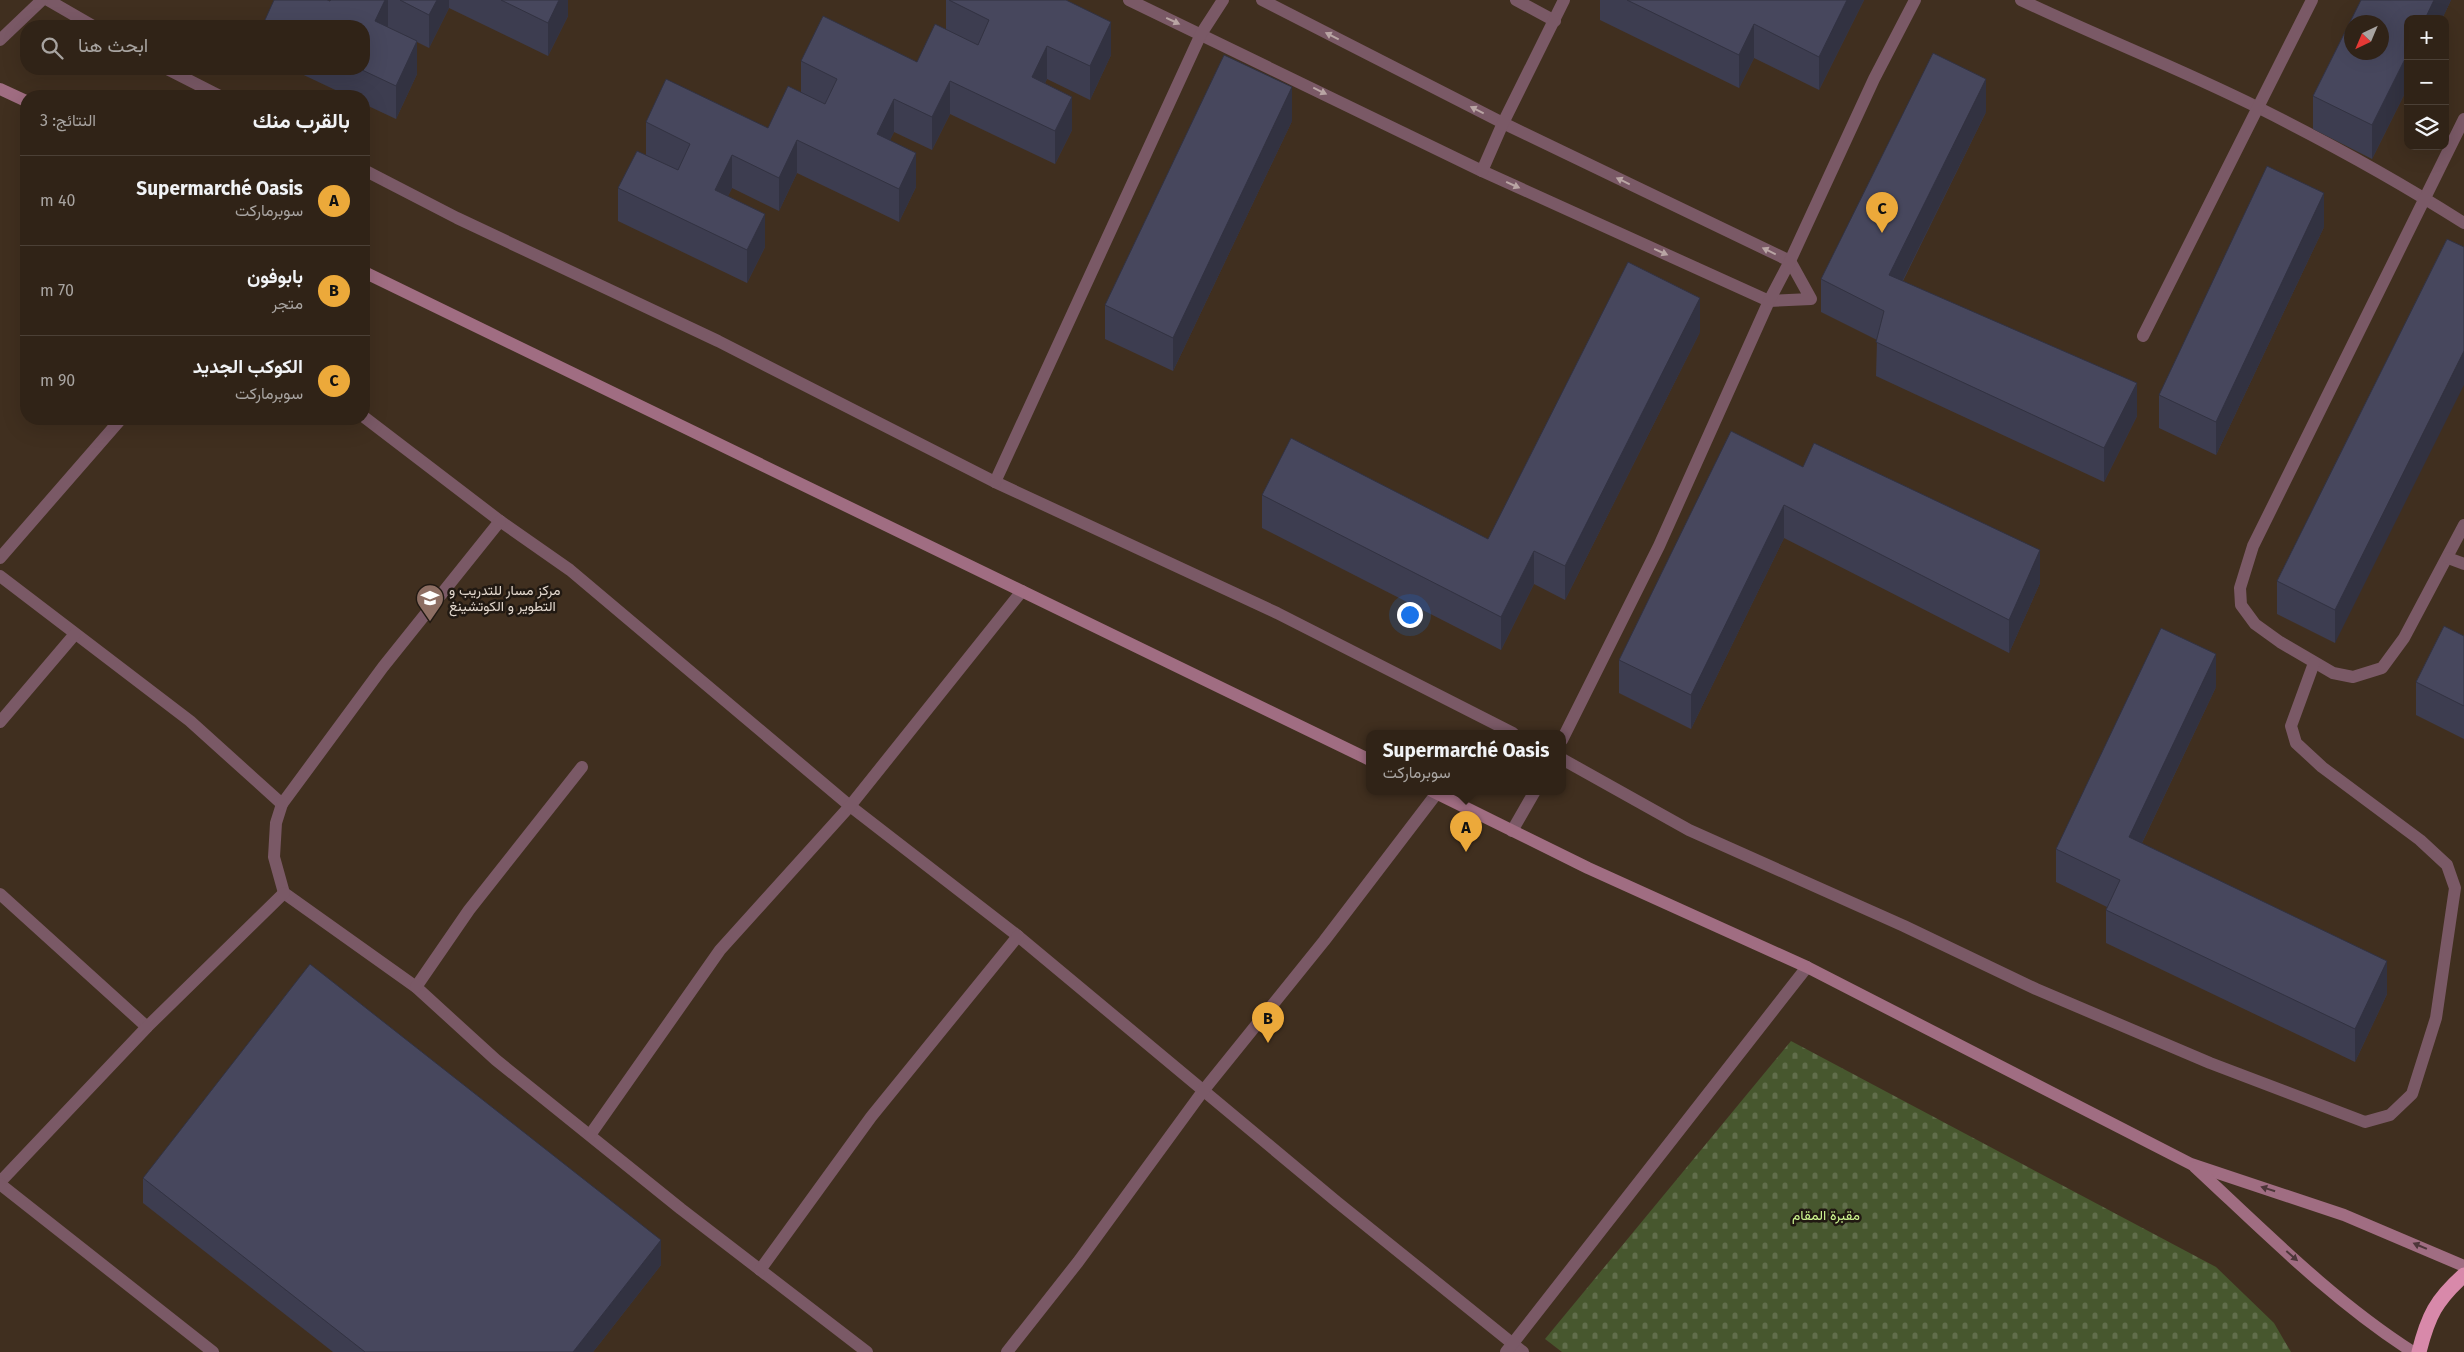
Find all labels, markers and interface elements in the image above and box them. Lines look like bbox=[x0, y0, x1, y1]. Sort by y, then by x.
north arrow bbox=[2344, 15, 2389, 60]
map controls bbox=[2404, 15, 2449, 150]
button: + bbox=[2404, 15, 2449, 60]
one-way arrow bbox=[1166, 17, 1180, 25]
search box bbox=[20, 20, 370, 75]
one-way arrow bbox=[1325, 32, 1339, 40]
icon: search bbox=[38, 34, 66, 62]
text: ابحث هنا bbox=[78, 34, 148, 57]
button: − bbox=[2404, 60, 2449, 105]
one-way arrow bbox=[1313, 87, 1327, 95]
button: layers bbox=[2404, 105, 2449, 150]
one-way arrow bbox=[1469, 106, 1484, 114]
text: بالقرب منك bbox=[253, 108, 350, 134]
text: النتائج: 3 bbox=[40, 111, 96, 130]
text: Supermarché Oasis bbox=[136, 177, 303, 200]
one-way arrow bbox=[1616, 177, 1630, 185]
one-way arrow bbox=[1506, 181, 1520, 189]
text: 40 m bbox=[40, 191, 75, 210]
text: A bbox=[329, 191, 339, 210]
pin: C bbox=[1866, 192, 1898, 233]
text: سوبرماركت bbox=[235, 201, 303, 220]
one-way arrow bbox=[1762, 247, 1776, 255]
one-way arrow bbox=[1654, 248, 1668, 256]
text: بابوفون bbox=[247, 265, 303, 288]
text: 70 m bbox=[40, 281, 74, 300]
text: B bbox=[329, 281, 339, 300]
text: متجر bbox=[272, 294, 303, 313]
text: الكوكب الجديد bbox=[193, 355, 303, 378]
text: 90 m bbox=[40, 371, 75, 390]
text: C bbox=[329, 371, 339, 390]
text: سوبرماركت bbox=[235, 384, 303, 403]
place label: مركز مسار للتدريب و التطوير و الكوتشينغ bbox=[449, 582, 560, 617]
school or university icon: مركز مسار للتدريب و التطوير و الكوتشينغ bbox=[415, 583, 445, 622]
your location bbox=[1397, 602, 1423, 628]
popup bbox=[1366, 730, 1566, 795]
text: Supermarché Oasis bbox=[1383, 739, 1549, 762]
text: سوبرماركت bbox=[1383, 763, 1451, 782]
pin: A bbox=[1450, 811, 1482, 852]
pin: B bbox=[1252, 1002, 1284, 1043]
one-way arrow bbox=[2260, 1185, 2275, 1192]
park label: مقبرة المقام bbox=[1792, 1207, 1860, 1224]
one-way arrow bbox=[2412, 1242, 2427, 1250]
one-way arrow bbox=[2285, 1250, 2298, 1261]

